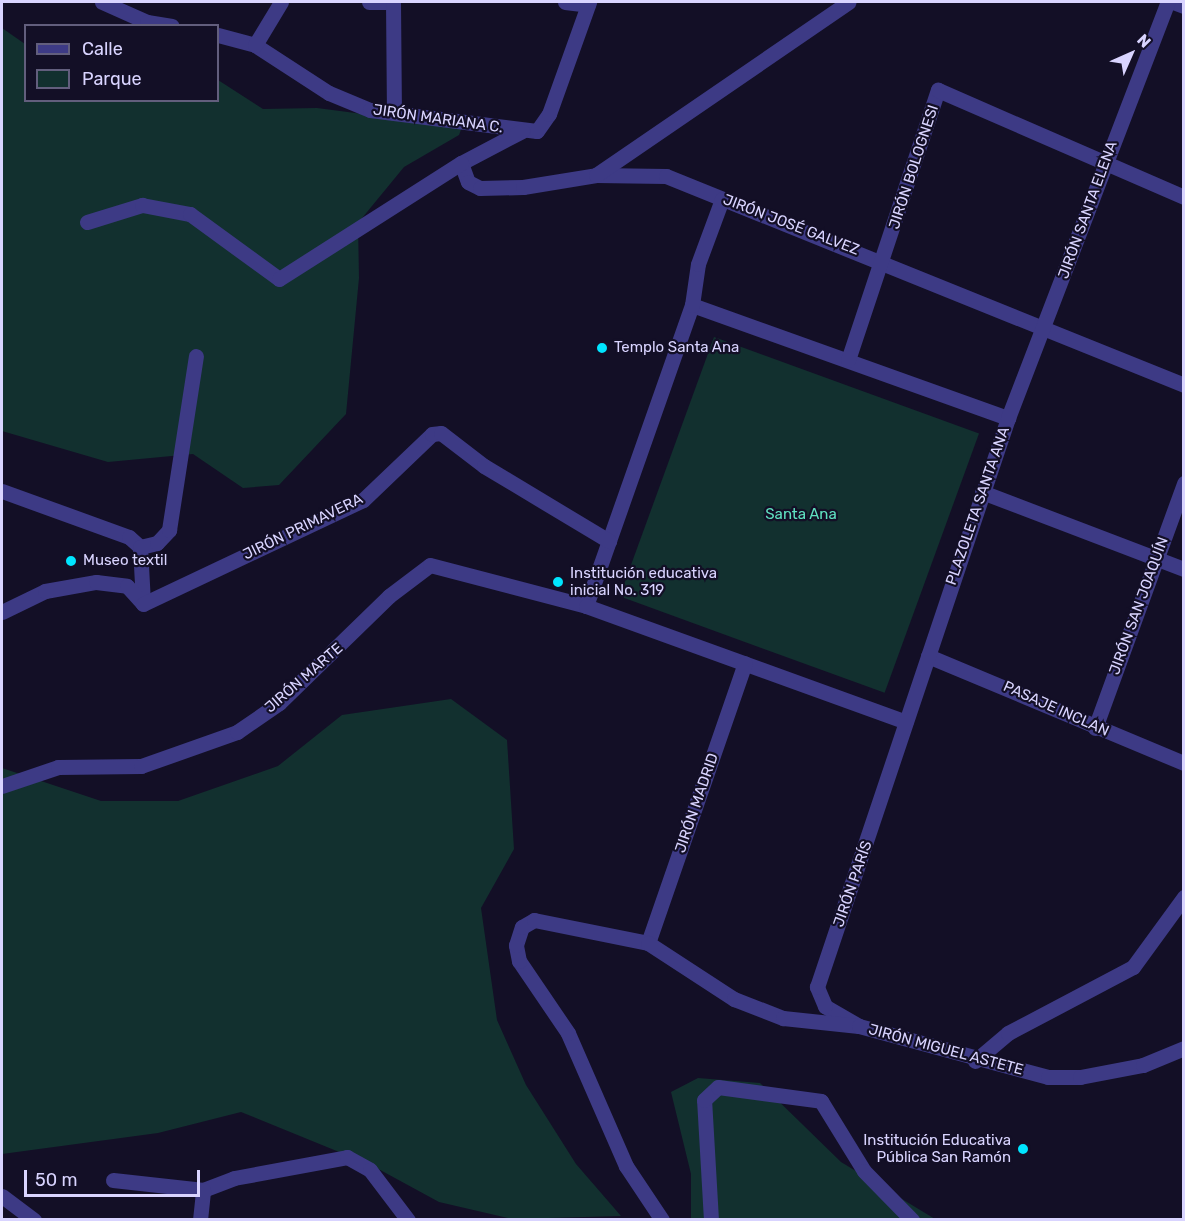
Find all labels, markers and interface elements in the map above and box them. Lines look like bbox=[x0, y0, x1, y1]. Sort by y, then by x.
legend bbox=[24, 24, 219, 102]
north arrow bbox=[1101, 24, 1161, 84]
text: N bbox=[1133, 30, 1155, 52]
text: Calle bbox=[82, 38, 123, 60]
text: Parque bbox=[82, 68, 142, 90]
street label: JIRÓN MARIANA C. bbox=[372, 101, 504, 137]
street label: JIRÓN BOLOGNESI bbox=[885, 103, 943, 231]
street label: JIRÓN SANTA ELENA bbox=[1055, 138, 1121, 282]
street label: JIRÓN JOSÉ GALVEZ bbox=[720, 191, 862, 259]
place label: Templo Santa Ana bbox=[614, 339, 740, 357]
marker: Templo Santa Ana bbox=[595, 341, 609, 355]
street label: PLAZOLETA SANTA ANA bbox=[942, 424, 1014, 588]
street label: JIRÓN PRIMAVERA bbox=[240, 490, 366, 564]
park label: Santa Ana bbox=[765, 506, 837, 524]
street label: JIRÓN SAN JOAQUÍN bbox=[1106, 535, 1172, 677]
place label: Museo textil bbox=[83, 552, 168, 570]
marker: Museo textil bbox=[64, 554, 78, 568]
place label: Institución educativa inicial No. 319 bbox=[570, 564, 717, 599]
marker: Institución educativa inicial No. 319 bbox=[551, 575, 565, 589]
street label: JIRÓN MARTE bbox=[261, 639, 347, 717]
street label: PASAJE INCLAN bbox=[1000, 678, 1112, 740]
street label: JIRÓN MADRID bbox=[672, 751, 722, 855]
street label: JIRÓN PARÍS bbox=[830, 839, 876, 929]
street label: JIRÓN MIGUEL ASTETE bbox=[866, 1021, 1026, 1079]
place label: Institución Educativa Pública San Ramón bbox=[863, 1131, 1011, 1166]
marker: Institución Educativa Pública San Ramón bbox=[1016, 1142, 1030, 1156]
scale bar bbox=[27, 1158, 202, 1196]
text: 50 m bbox=[35, 1169, 78, 1191]

